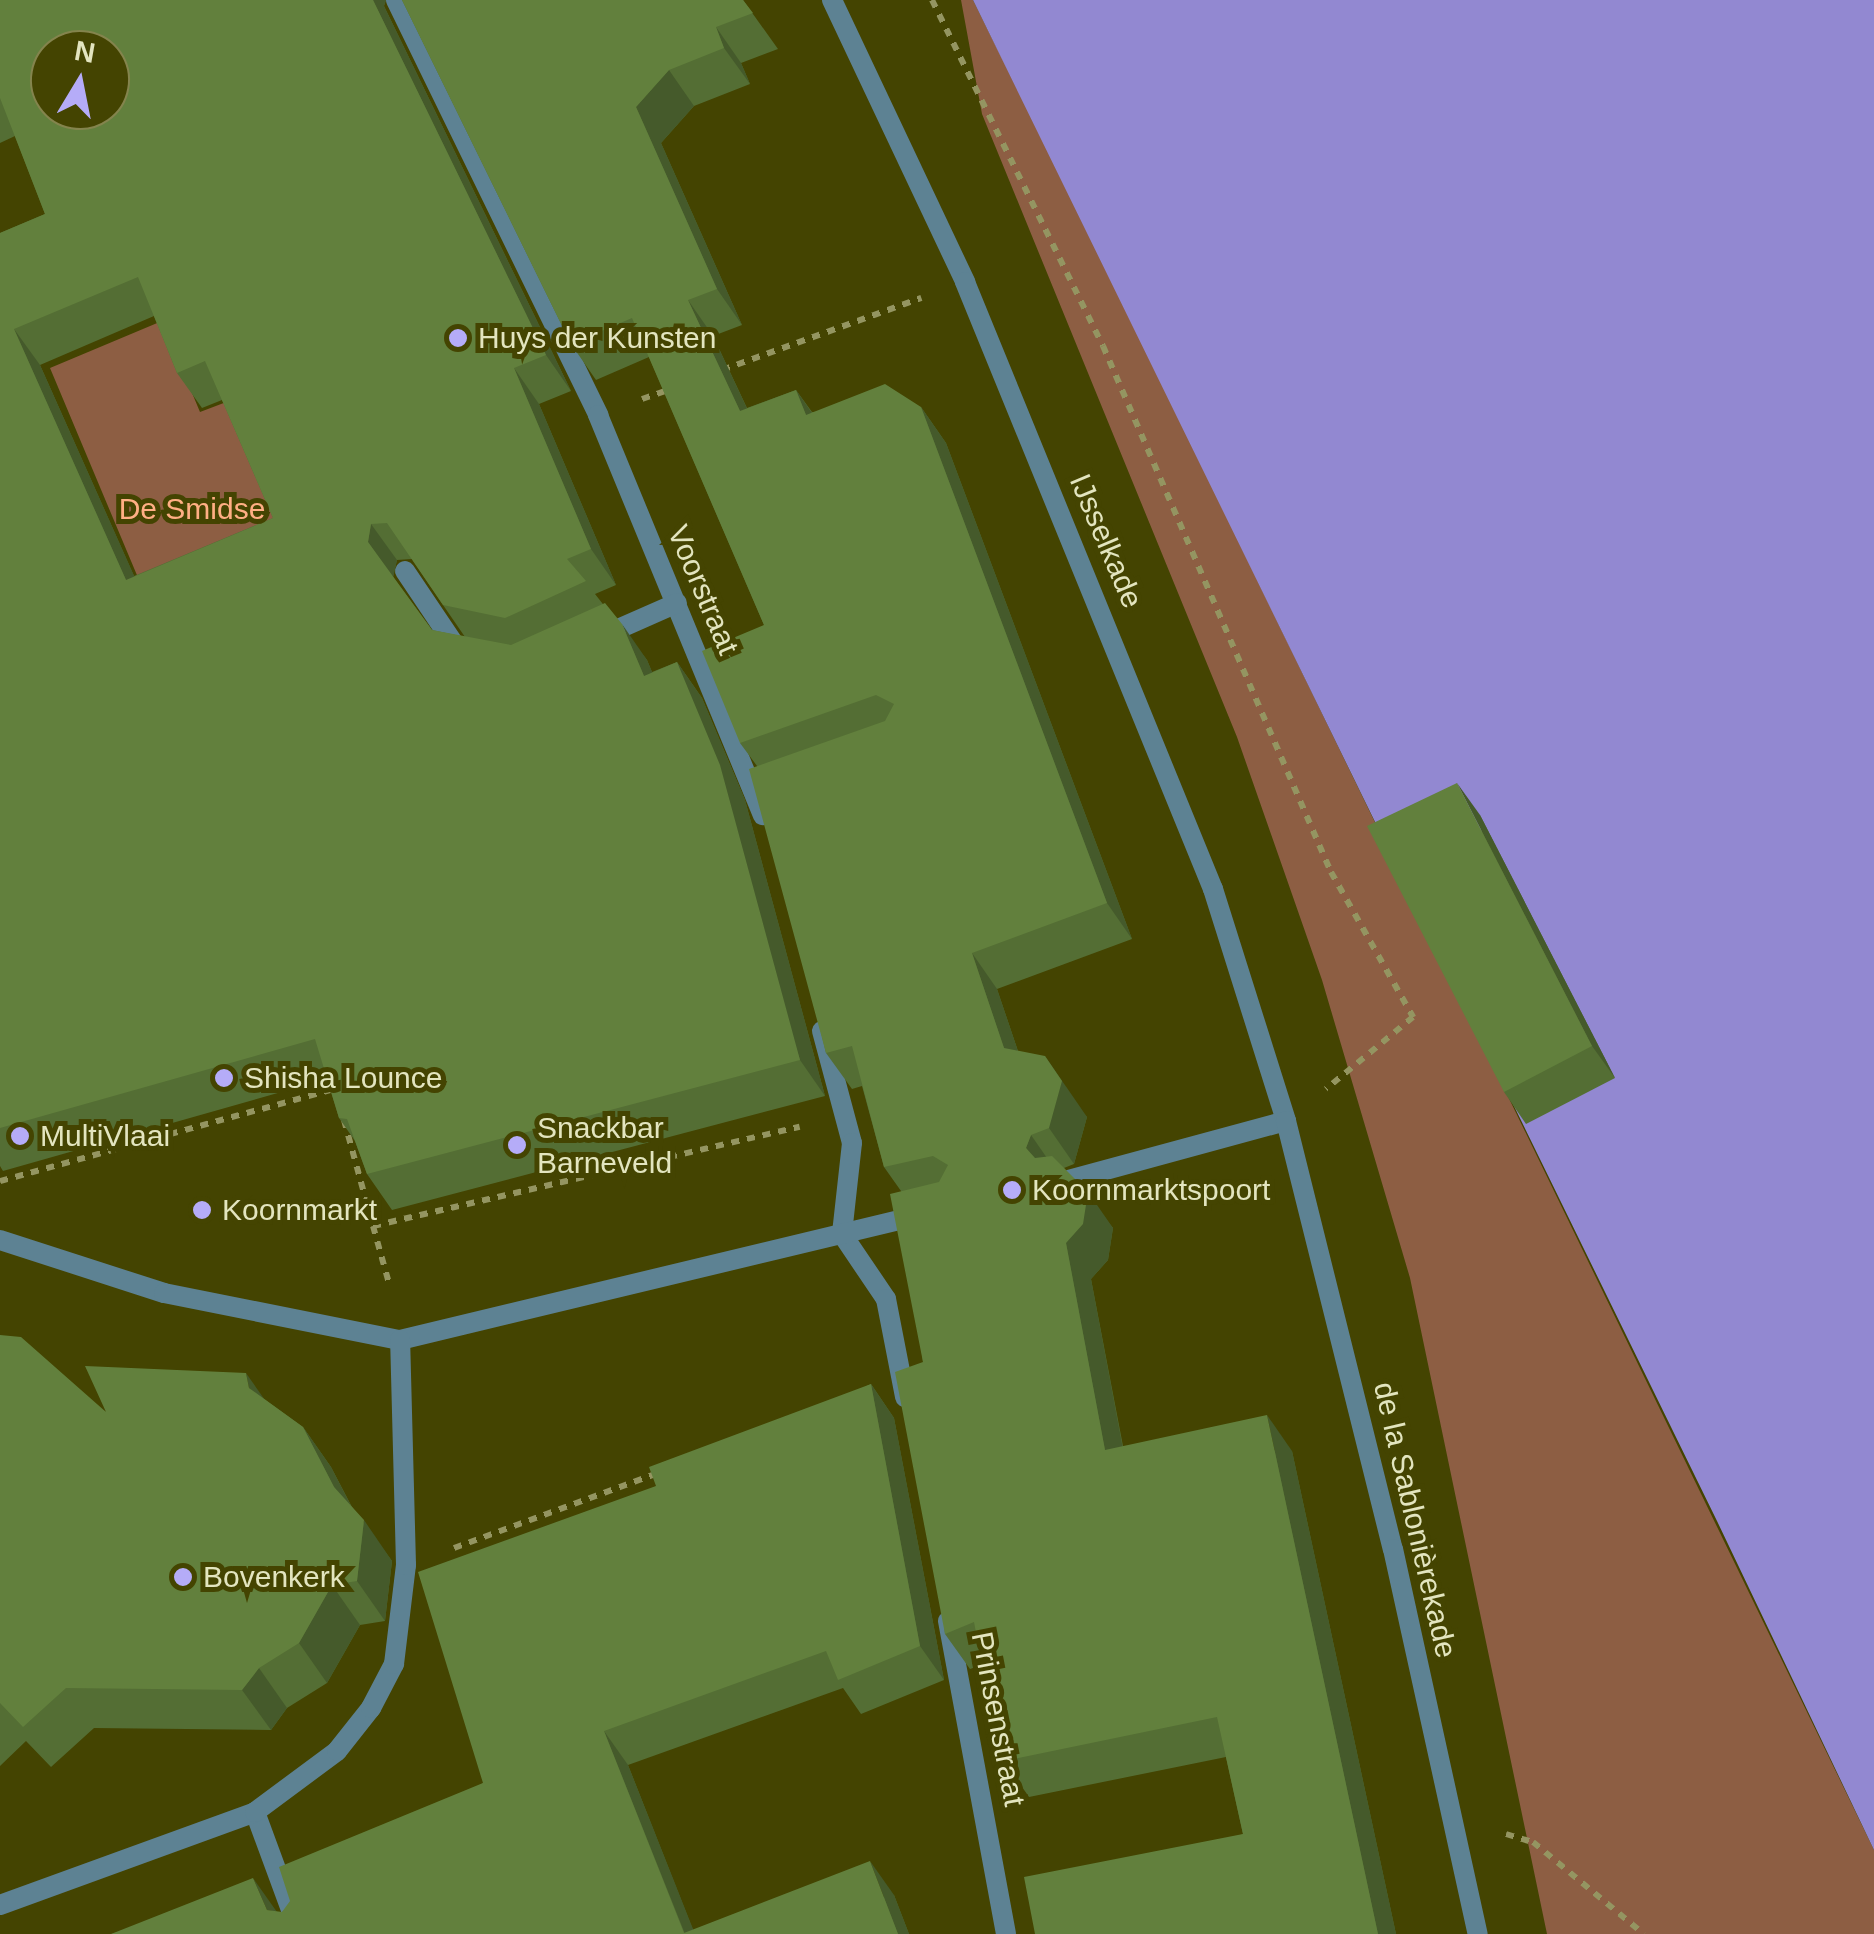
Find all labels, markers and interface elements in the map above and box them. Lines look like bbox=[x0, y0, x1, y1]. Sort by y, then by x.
north arrow bbox=[30, 30, 130, 130]
text: N bbox=[72, 35, 98, 69]
place label: Huys der Kunsten bbox=[478, 320, 716, 356]
marker: Huys der Kunsten bbox=[447, 327, 469, 349]
street label: IJsselkade bbox=[1062, 469, 1150, 613]
park label: De Smidse bbox=[119, 491, 265, 527]
street label: Voorstraat bbox=[660, 520, 746, 660]
place label: Shisha Lounce bbox=[244, 1060, 442, 1096]
marker: Shisha Lounce bbox=[213, 1067, 235, 1089]
place label: Snackbar Barneveld bbox=[537, 1110, 672, 1180]
place label: MultiVlaai bbox=[40, 1118, 170, 1154]
marker: MultiVlaai bbox=[9, 1125, 31, 1147]
marker: Snackbar Barneveld bbox=[506, 1134, 528, 1156]
place label: Koornmarktspoort bbox=[1032, 1172, 1270, 1208]
marker: Koornmarktspoort bbox=[1001, 1179, 1023, 1201]
place label: Koornmarkt bbox=[222, 1192, 377, 1228]
marker: Koornmarkt bbox=[191, 1199, 213, 1221]
street label: de la Sablonièrekade bbox=[1366, 1379, 1464, 1661]
place label: Bovenkerk bbox=[203, 1559, 345, 1595]
marker: Bovenkerk bbox=[172, 1566, 194, 1588]
street label: Prinsenstraat bbox=[963, 1629, 1033, 1809]

